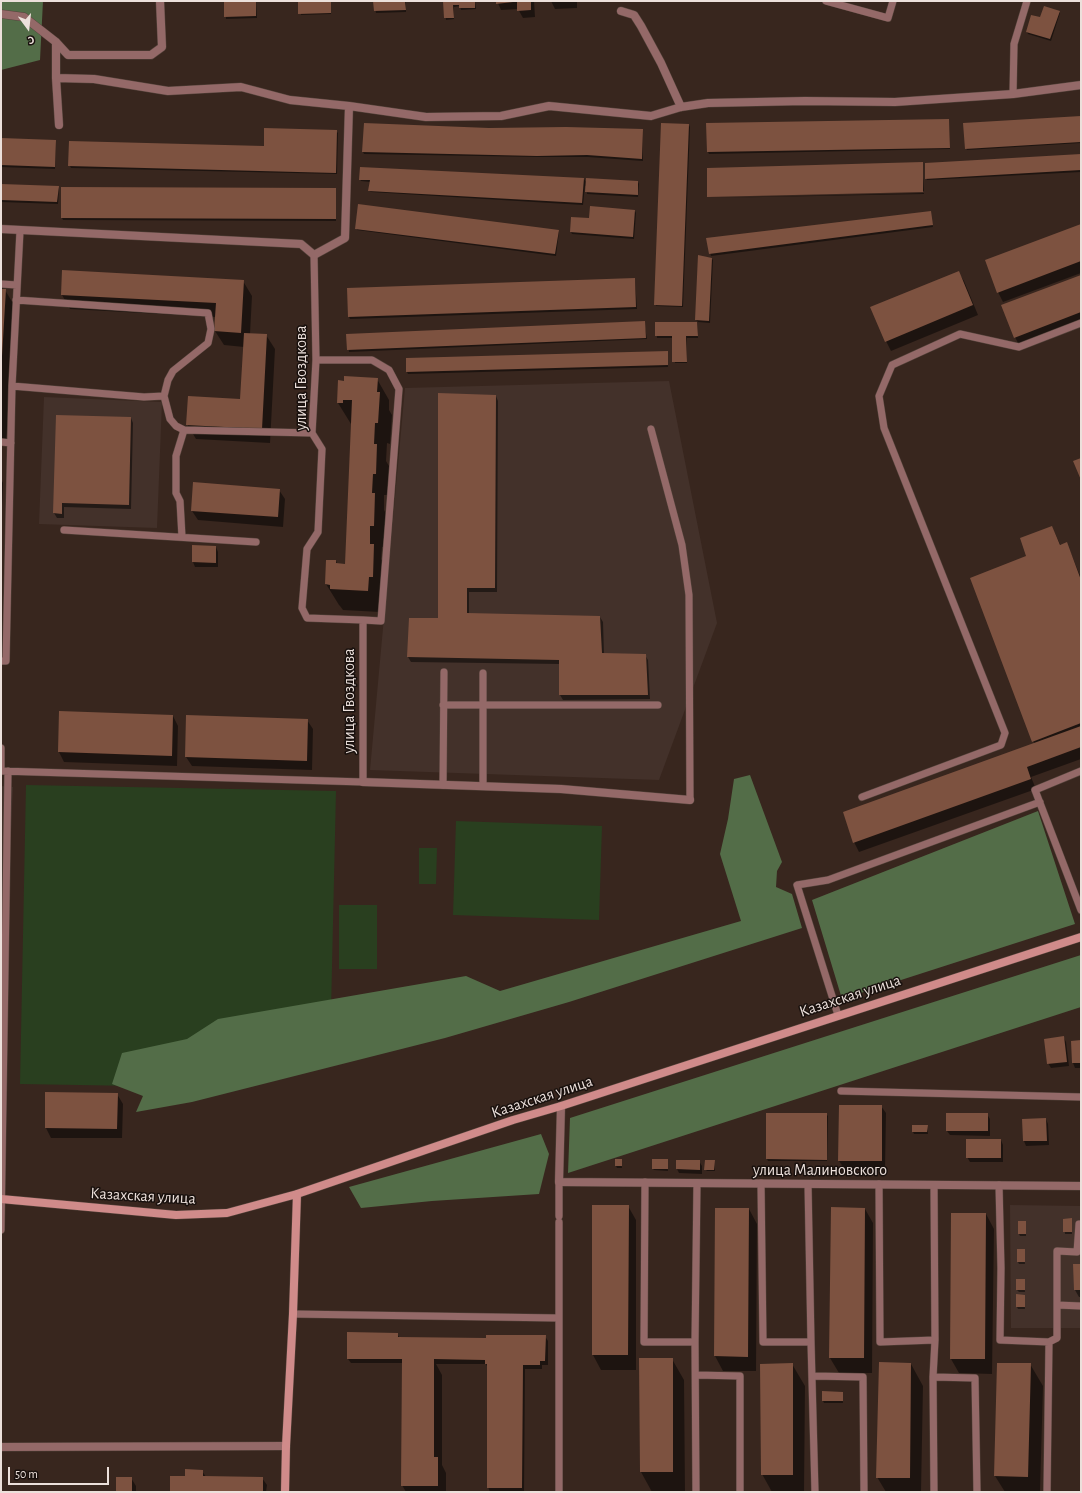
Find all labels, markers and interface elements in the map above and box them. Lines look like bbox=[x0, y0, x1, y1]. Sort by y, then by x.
north arrow bbox=[8, 8, 48, 48]
text: С bbox=[27, 34, 36, 46]
street label: улица Гвоздкова bbox=[291, 325, 311, 431]
street label: улица Гвоздкова bbox=[339, 648, 359, 754]
street label: Казахская улица bbox=[797, 971, 903, 1021]
street label: Казахская улица bbox=[489, 1072, 595, 1122]
street label: улица Малиновского bbox=[753, 1160, 887, 1180]
street label: Казахская улица bbox=[90, 1184, 196, 1208]
scale bar bbox=[10, 1459, 111, 1485]
text: 50 m bbox=[15, 1468, 38, 1480]

